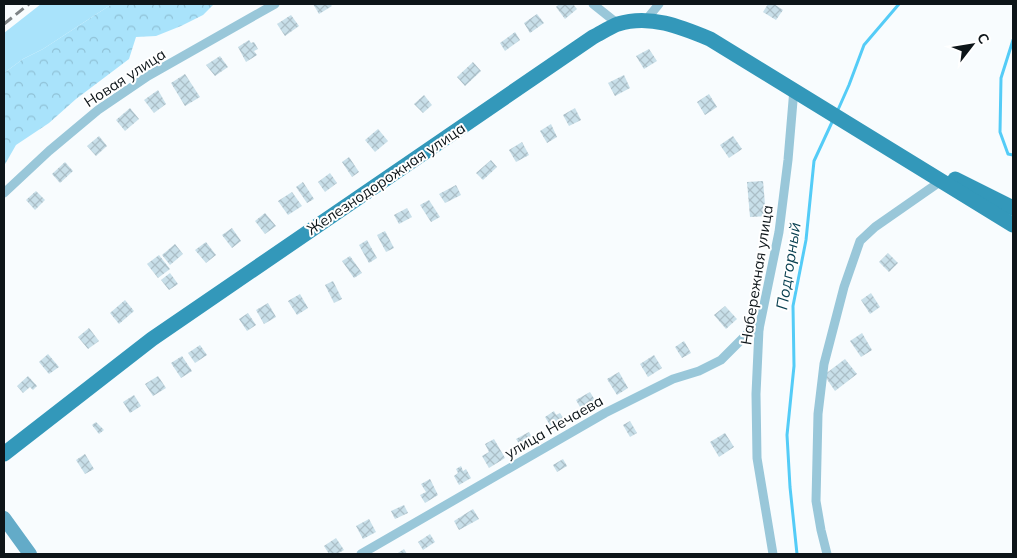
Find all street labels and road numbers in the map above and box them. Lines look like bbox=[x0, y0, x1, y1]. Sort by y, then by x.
street label: Новая улица bbox=[80, 44, 169, 111]
street label: Железнодорожная улица bbox=[303, 118, 469, 239]
street label: Набережная улица bbox=[736, 204, 777, 346]
street label: улица Нечаева bbox=[501, 391, 607, 463]

